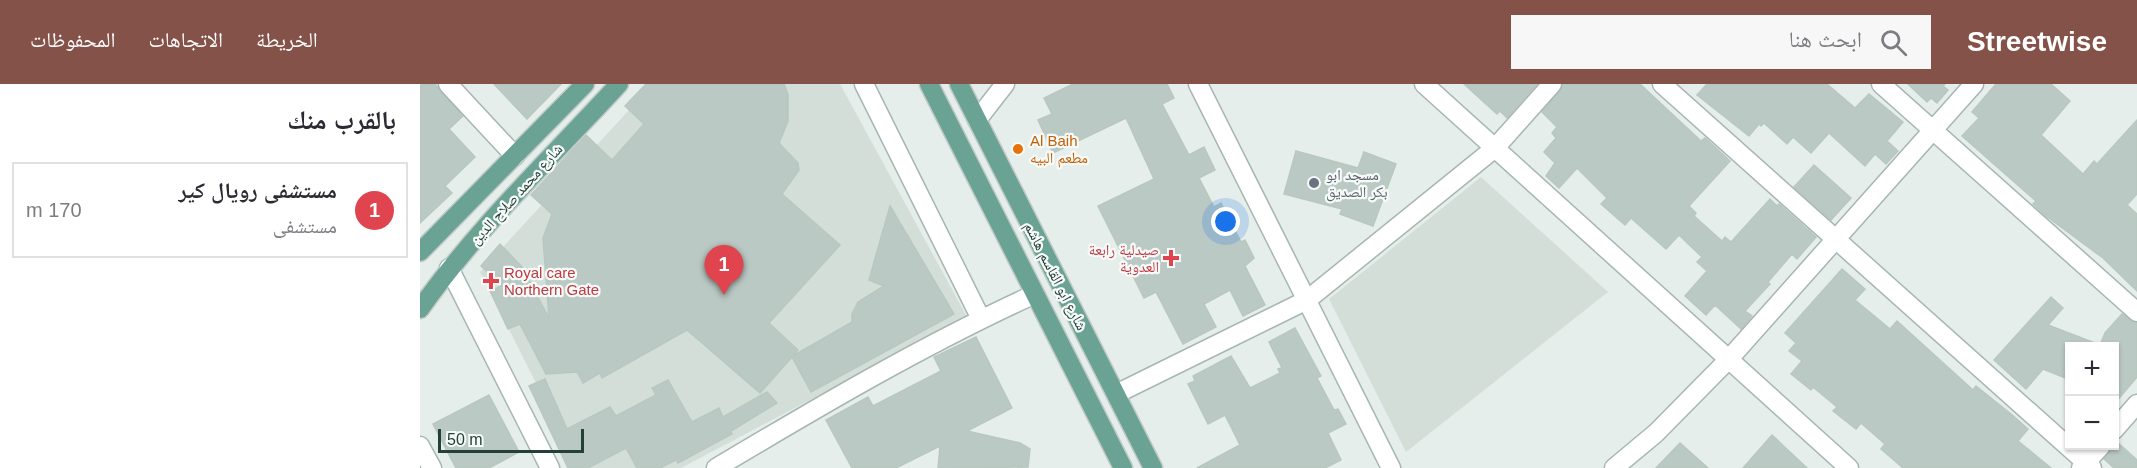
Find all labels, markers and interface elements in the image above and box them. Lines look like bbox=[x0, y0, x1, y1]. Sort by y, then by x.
search box bbox=[1511, 15, 1931, 69]
icon: search bbox=[1877, 26, 1910, 59]
text: Streetwise bbox=[1967, 26, 2107, 57]
text: ابحث هنا bbox=[1789, 27, 1862, 52]
text: المحفوظات bbox=[30, 28, 115, 51]
text: الاتجاهات bbox=[148, 28, 223, 51]
text: الخريطة bbox=[256, 28, 318, 51]
text: بالقرب منك bbox=[287, 105, 396, 135]
place label: Al Baih مطعم البيه bbox=[1030, 132, 1088, 168]
street label: شارع محمد صلاح الدين bbox=[466, 140, 567, 249]
marker: Al Baih مطعم البيه bbox=[1011, 142, 1025, 156]
place label: مسجد ابو بكر الصديق bbox=[1326, 166, 1388, 202]
marker: مسجد ابو بكر الصديق bbox=[1307, 176, 1321, 190]
text: مستشفى رويال كير bbox=[179, 178, 337, 203]
text: 170 m bbox=[26, 199, 82, 221]
text: 1 bbox=[369, 199, 380, 221]
your location bbox=[1211, 207, 1240, 236]
text: مستشفى bbox=[273, 215, 337, 237]
street label: شارع ابو القاسم هاشم bbox=[1020, 219, 1091, 334]
place label: صيدلية رابعة العدوية bbox=[1089, 241, 1159, 276]
pin: 1 bbox=[704, 246, 744, 295]
marker: صيدلية رابعة العدوية bbox=[1164, 251, 1178, 265]
place label: Royal care Northern Gate bbox=[504, 264, 599, 298]
marker: Royal care Northern Gate bbox=[482, 272, 500, 290]
map controls bbox=[2065, 342, 2119, 450]
button: + bbox=[2065, 342, 2119, 396]
button: − bbox=[2065, 396, 2119, 450]
scale bar bbox=[438, 426, 584, 454]
text: 50 m bbox=[447, 431, 483, 448]

